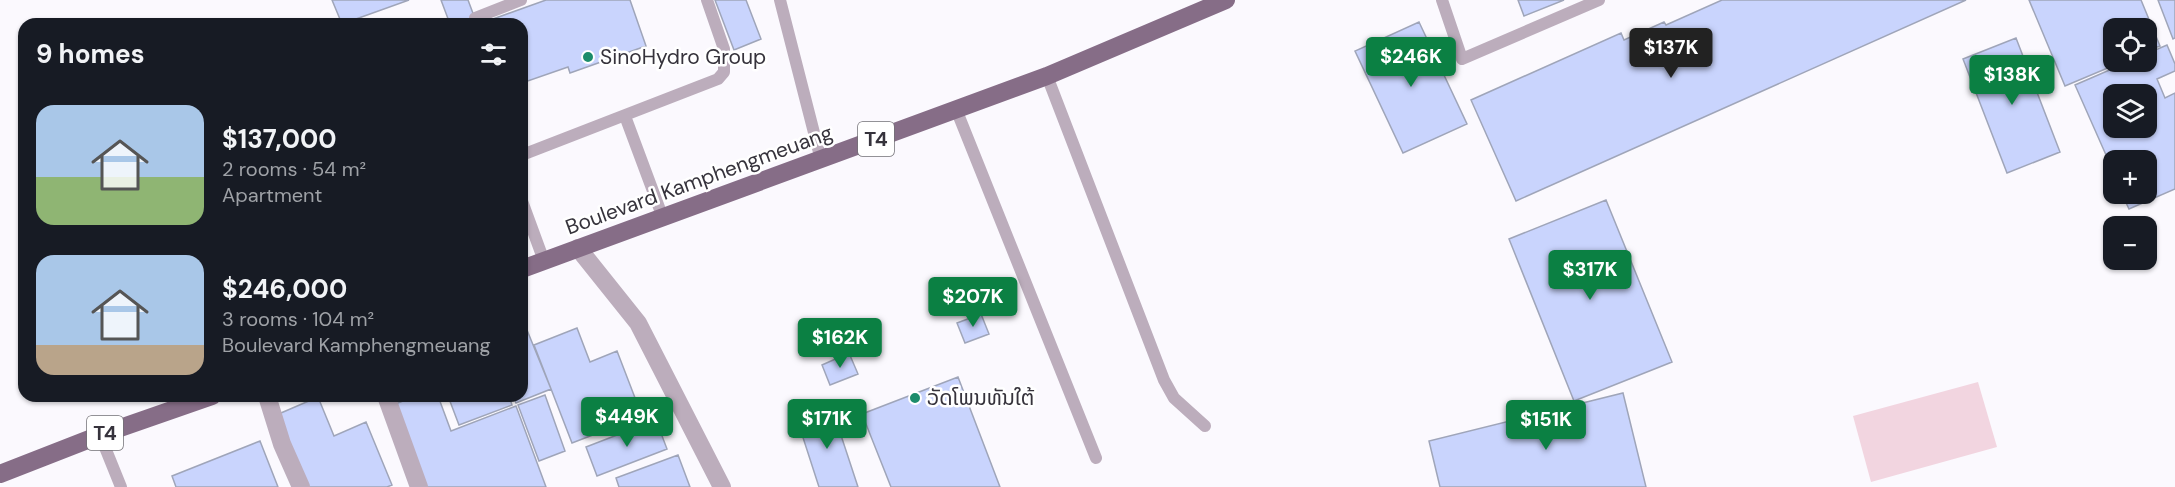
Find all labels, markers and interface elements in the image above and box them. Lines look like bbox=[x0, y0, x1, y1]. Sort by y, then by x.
map controls bbox=[2103, 18, 2157, 270]
button: locate bbox=[2103, 18, 2157, 72]
pin: $137K bbox=[1629, 28, 1713, 79]
text: $137K bbox=[1643, 34, 1699, 60]
text: 9 homes bbox=[36, 37, 145, 71]
pin: $246K bbox=[1369, 37, 1453, 88]
icon: filters bbox=[477, 38, 510, 71]
place label: SinoHydro Group bbox=[600, 43, 766, 71]
text: $246K bbox=[1380, 43, 1442, 69]
marker: SinoHydro Group bbox=[581, 50, 595, 64]
pin: $138K bbox=[1970, 55, 2054, 106]
text: $138K bbox=[1983, 61, 2041, 87]
button: layers bbox=[2103, 84, 2157, 138]
street label: Boulevard Kamphengmeuang bbox=[562, 118, 837, 241]
text: $137,000 bbox=[222, 122, 337, 156]
road number: T4 bbox=[858, 122, 894, 156]
icon: home bbox=[84, 129, 156, 201]
button: + bbox=[2103, 150, 2157, 204]
text: 2 rooms · 54 m² bbox=[222, 156, 366, 182]
text: Apartment bbox=[222, 182, 322, 208]
button: − bbox=[2103, 216, 2157, 270]
pin: $317K bbox=[1548, 250, 1632, 301]
text: $317K bbox=[1562, 256, 1618, 282]
text: $246,000 bbox=[222, 272, 347, 306]
pin: $207K bbox=[931, 277, 1015, 328]
icon: home bbox=[84, 279, 156, 351]
text: $207K bbox=[942, 283, 1004, 309]
text: 3 rooms · 104 m² bbox=[222, 306, 374, 332]
pin: $162K bbox=[798, 318, 882, 369]
text: $162K bbox=[812, 324, 868, 350]
text: Boulevard Kamphengmeuang bbox=[222, 332, 491, 358]
place label: ວັດໂພນທັນໃຕ້ bbox=[927, 384, 1035, 412]
marker: ວັດໂພນທັນໃຕ້ bbox=[908, 391, 922, 405]
pin: $449K bbox=[585, 397, 669, 448]
pin: $171K bbox=[785, 399, 869, 450]
pin: $151K bbox=[1504, 400, 1588, 451]
text: $449K bbox=[595, 403, 659, 429]
text: $171K bbox=[802, 405, 852, 431]
text: $151K bbox=[1520, 406, 1572, 432]
road number: T4 bbox=[87, 416, 123, 450]

